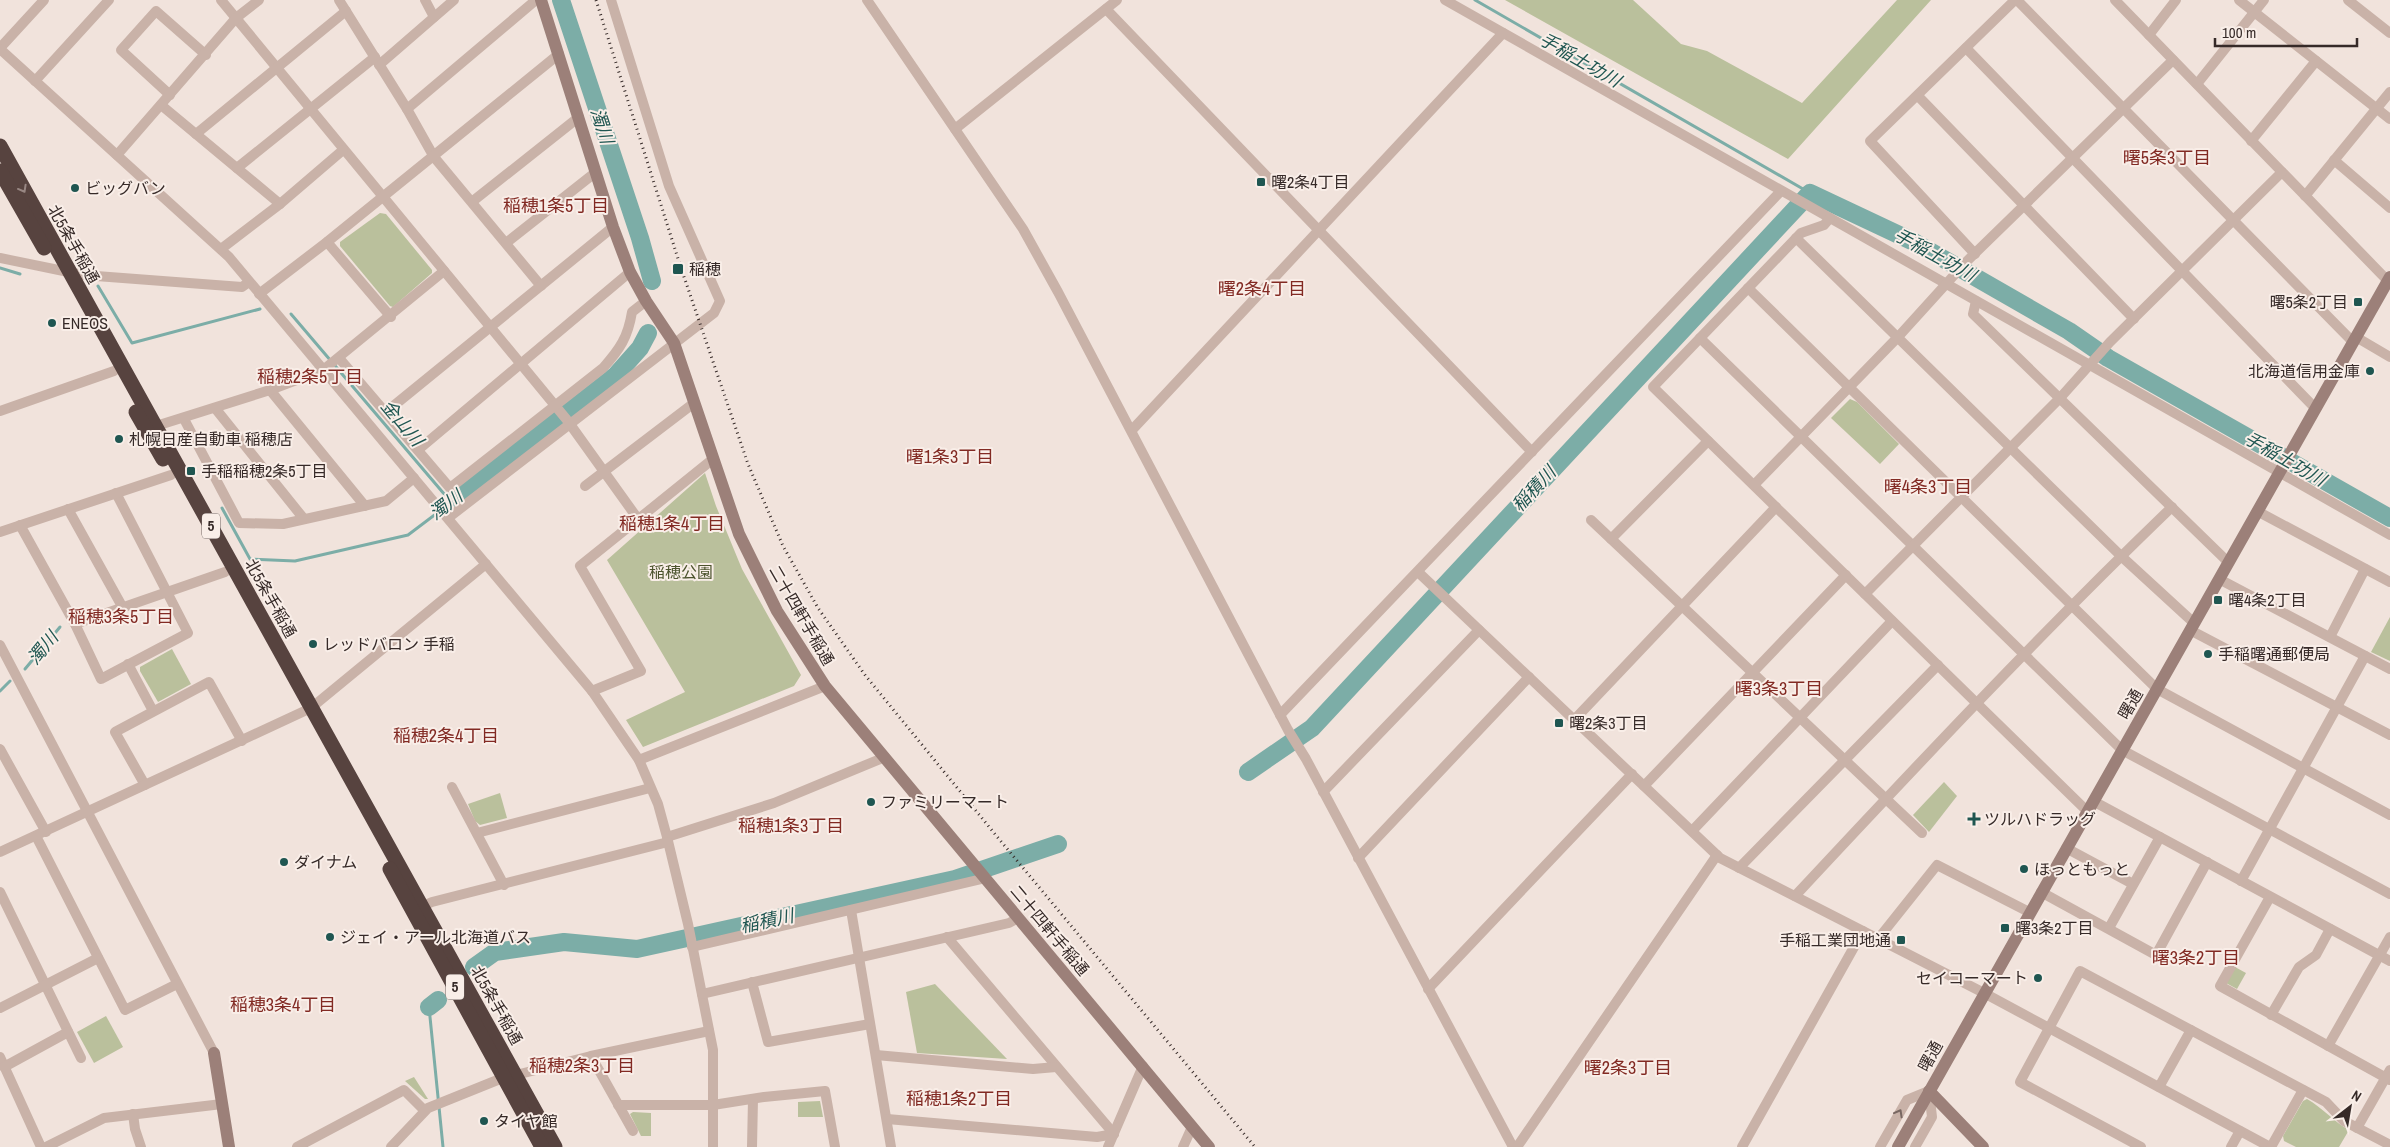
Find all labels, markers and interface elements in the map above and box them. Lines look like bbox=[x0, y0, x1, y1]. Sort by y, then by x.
scale bar bbox=[2215, 15, 2358, 47]
text: 100 m bbox=[2222, 22, 2256, 43]
water label: 手稲土功川 bbox=[1535, 26, 1627, 94]
water label: 濁川 bbox=[585, 105, 621, 149]
district label: 曙5条3丁目 bbox=[2123, 145, 2211, 170]
place label: 曙2条4丁目 bbox=[1271, 171, 1350, 193]
marker: 曙2条4丁目 bbox=[1255, 176, 1267, 188]
place label: ビッグバン bbox=[85, 177, 166, 199]
marker: ビッグバン bbox=[69, 182, 81, 194]
one-way arrow bbox=[17, 183, 27, 192]
district label: 稲穂1条5丁目 bbox=[503, 193, 609, 218]
street label: 北5条手稲通 bbox=[43, 200, 105, 288]
water label: 手稲土功川 bbox=[1890, 222, 1982, 288]
place label: 稲穂 bbox=[689, 258, 721, 280]
marker: 稲穂 bbox=[671, 262, 685, 276]
district label: 曙2条4丁目 bbox=[1218, 276, 1306, 301]
place label: 曙5条2丁目 bbox=[2269, 291, 2348, 313]
marker: 曙5条2丁目 bbox=[2352, 296, 2364, 308]
place label: ENEOS bbox=[62, 312, 108, 334]
marker: ENEOS bbox=[46, 317, 58, 329]
place label: 北海道信用金庫 bbox=[2248, 360, 2360, 382]
district label: 稲穂2条5丁目 bbox=[257, 364, 363, 389]
marker: 北海道信用金庫 bbox=[2364, 365, 2376, 377]
water label: 金山川 bbox=[375, 394, 431, 453]
water label: 手稲土功川 bbox=[2240, 425, 2332, 493]
place label: 札幌日産自動車 稲穂店 bbox=[129, 428, 293, 450]
marker: 札幌日産自動車 稲穂店 bbox=[113, 433, 125, 445]
district label: 曙1条3丁目 bbox=[906, 444, 994, 469]
water label: 稲積川 bbox=[1506, 459, 1563, 517]
place label: 手稲稲穂2条5丁目 bbox=[201, 460, 328, 482]
marker: 手稲稲穂2条5丁目 bbox=[185, 465, 197, 477]
district label: 曙4条3丁目 bbox=[1884, 474, 1972, 499]
water label: 濁川 bbox=[424, 483, 469, 525]
district label: 稲穂1条4丁目 bbox=[619, 511, 725, 536]
road number: 5 bbox=[202, 514, 220, 538]
street label: 北5条手稲通 bbox=[240, 554, 302, 642]
park label: 稲穂公園 bbox=[649, 561, 713, 583]
street label: 二十四軒手稲通 bbox=[764, 561, 840, 669]
place label: 曙4条2丁目 bbox=[2228, 589, 2307, 611]
marker: 曙4条2丁目 bbox=[2212, 594, 2224, 606]
district label: 稲穂3条5丁目 bbox=[68, 604, 174, 629]
water label: 濁川 bbox=[21, 624, 65, 670]
place label: レッドバロン 手稲 bbox=[323, 633, 455, 655]
marker: レッドバロン 手稲 bbox=[307, 638, 319, 650]
place label: 手稲曙通郵便局 bbox=[2218, 643, 2330, 665]
marker: 手稲曙通郵便局 bbox=[2202, 648, 2214, 660]
district label: 曙3条3丁目 bbox=[1735, 676, 1823, 701]
street label: 曙通 bbox=[2112, 685, 2148, 723]
place label: 曙2条3丁目 bbox=[1569, 712, 1648, 734]
marker: 曙2条3丁目 bbox=[1553, 717, 1565, 729]
district label: 稲穂2条4丁目 bbox=[393, 723, 499, 748]
place label: ファミリーマート bbox=[881, 791, 1009, 813]
marker: ファミリーマート bbox=[865, 796, 877, 808]
place label: ツルハドラッグ bbox=[1984, 808, 2096, 830]
district label: 稲穂1条3丁目 bbox=[738, 813, 844, 838]
marker: ツルハドラッグ bbox=[1968, 813, 1980, 825]
place label: ダイナム bbox=[294, 851, 357, 873]
marker: ダイナム bbox=[278, 856, 290, 868]
place label: ほっともっと bbox=[2034, 858, 2130, 880]
marker: ほっともっと bbox=[2018, 863, 2030, 875]
street label: 二十四軒手稲通 bbox=[1006, 880, 1094, 980]
water label: 稲積川 bbox=[738, 902, 798, 938]
place label: 曙3条2丁目 bbox=[2015, 917, 2094, 939]
marker: 曙3条2丁目 bbox=[1999, 922, 2011, 934]
place label: ジェイ・アール北海道バス bbox=[340, 926, 531, 948]
place label: 手稲工業団地通 bbox=[1779, 929, 1891, 951]
marker: ジェイ・アール北海道バス bbox=[324, 931, 336, 943]
marker: 手稲工業団地通 bbox=[1895, 934, 1907, 946]
district label: 曙3条2丁目 bbox=[2152, 945, 2240, 970]
street label: 北5条手稲通 bbox=[466, 961, 528, 1049]
place label: セイコーマート bbox=[1916, 967, 2028, 989]
marker: セイコーマート bbox=[2032, 972, 2044, 984]
road number: 5 bbox=[446, 974, 464, 1000]
district label: 稲穂3条4丁目 bbox=[230, 992, 336, 1017]
street label: 曙通 bbox=[1913, 1037, 1947, 1075]
district label: 稲穂2条3丁目 bbox=[529, 1053, 635, 1078]
district label: 曙2条3丁目 bbox=[1584, 1055, 1672, 1080]
north arrow bbox=[2325, 1082, 2375, 1132]
district label: 稲穂1条2丁目 bbox=[906, 1086, 1012, 1111]
text: N bbox=[2349, 1086, 2365, 1106]
place label: タイヤ館 bbox=[494, 1110, 558, 1132]
one-way arrow bbox=[1893, 1110, 1903, 1119]
marker: タイヤ館 bbox=[478, 1115, 490, 1127]

